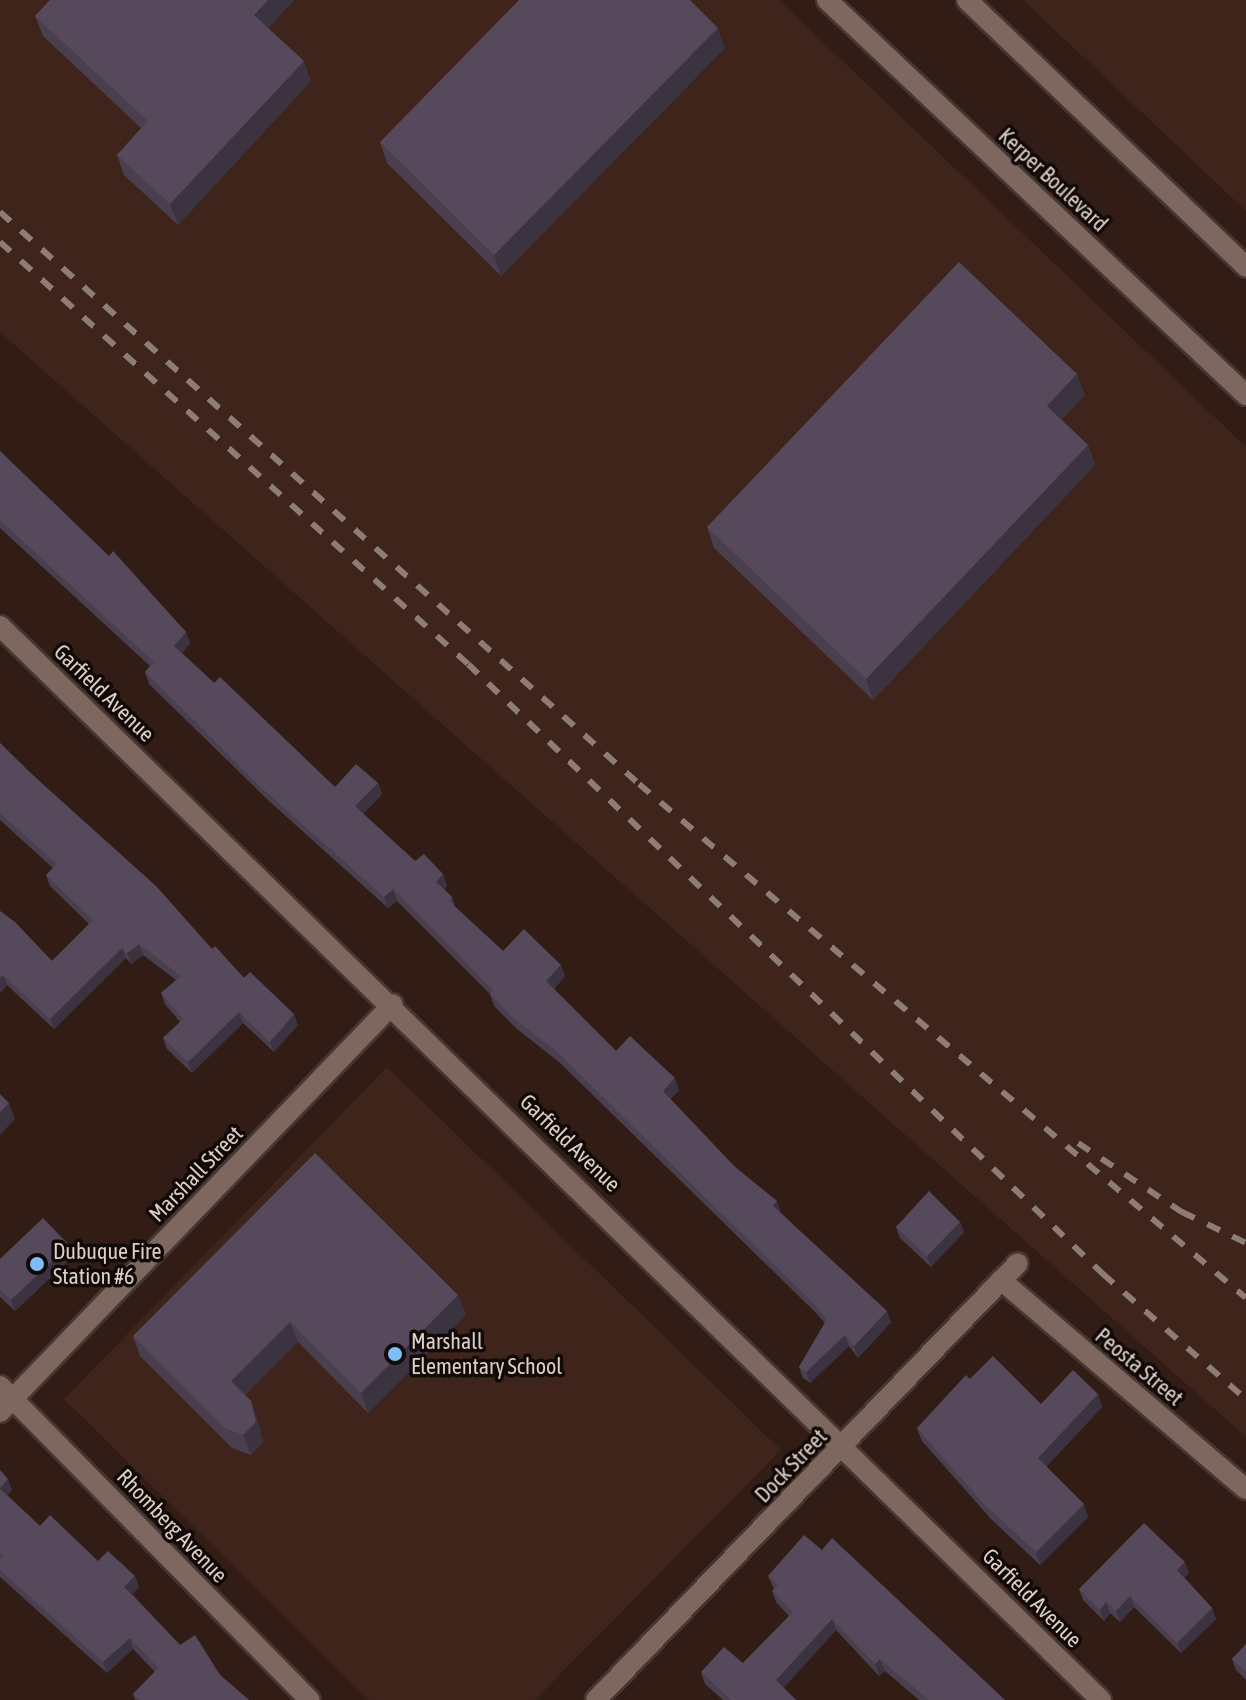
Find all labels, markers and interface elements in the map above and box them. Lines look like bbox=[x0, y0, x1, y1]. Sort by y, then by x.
street label: Kerper Boulevard bbox=[993, 123, 1113, 237]
street label: Garfield Avenue bbox=[48, 639, 160, 747]
street label: Garfield Avenue bbox=[514, 1089, 626, 1197]
street label: Marshall Street bbox=[144, 1121, 248, 1227]
place label: Dubuque Fire Station #6 bbox=[53, 1238, 161, 1290]
marker: Dubuque Fire Station #6 bbox=[28, 1255, 46, 1273]
street label: Peosta Street bbox=[1090, 1323, 1188, 1411]
place label: Marshall Elementary School bbox=[411, 1328, 562, 1380]
marker: Marshall Elementary School bbox=[386, 1345, 404, 1363]
street label: Dock Street bbox=[750, 1424, 832, 1508]
street label: Rhomberg Avenue bbox=[111, 1464, 233, 1588]
street label: Garfield Avenue bbox=[977, 1543, 1087, 1653]

